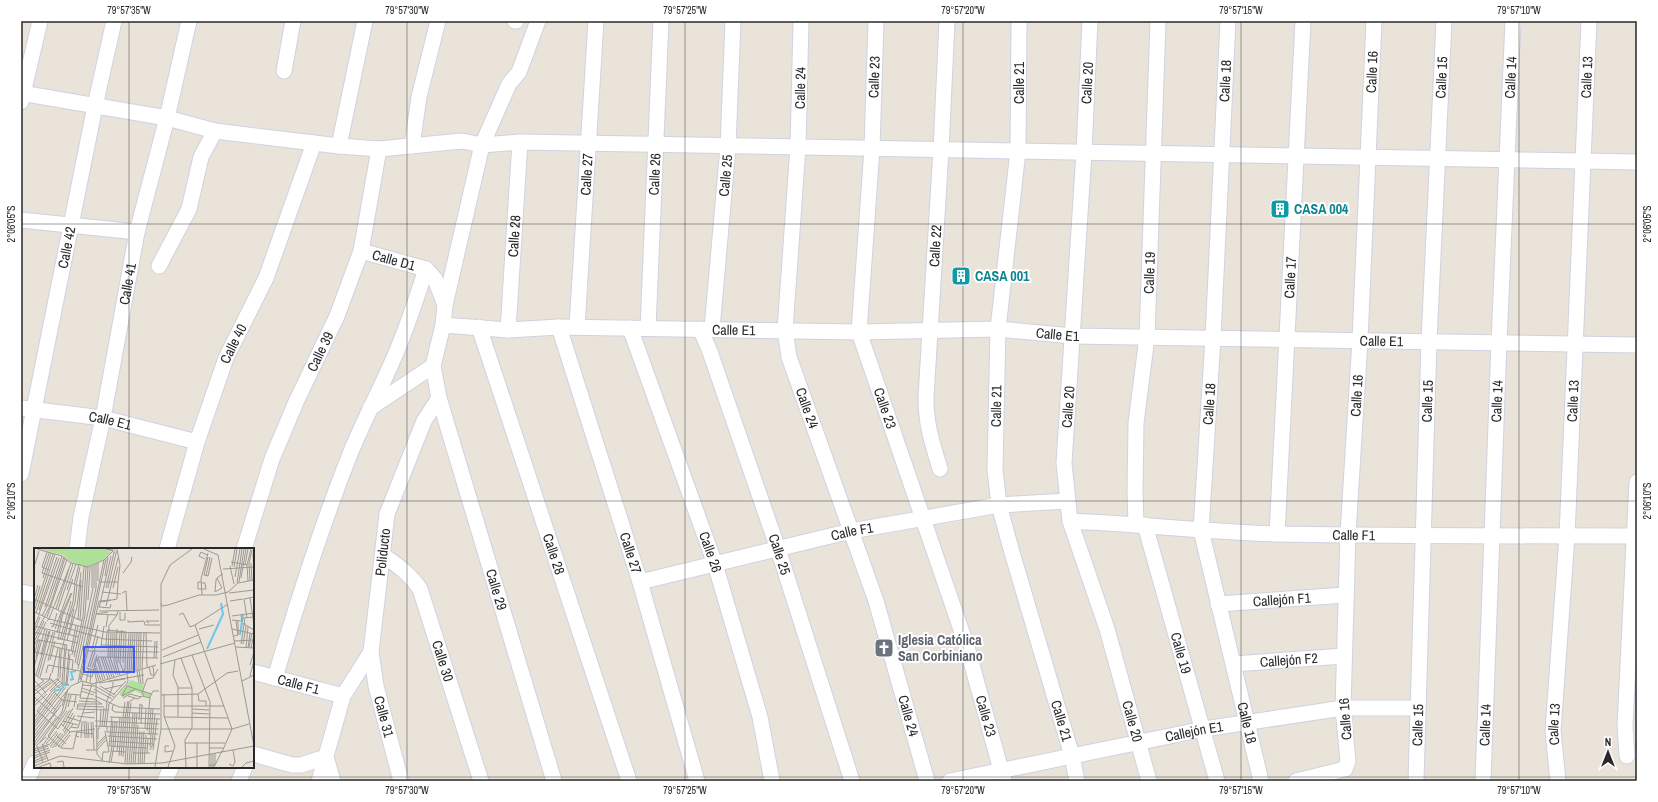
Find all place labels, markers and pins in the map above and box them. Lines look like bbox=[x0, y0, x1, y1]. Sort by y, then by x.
building icon: CASA 004 bbox=[1269, 198, 1291, 220]
place label: CASA 004 bbox=[1294, 200, 1349, 218]
building icon: CASA 001 bbox=[950, 265, 972, 287]
place label: CASA 001 bbox=[975, 267, 1030, 285]
place label: Iglesia Católica San Corbiniano bbox=[898, 631, 983, 665]
church icon: Iglesia Católica San Corbiniano bbox=[873, 637, 895, 659]

